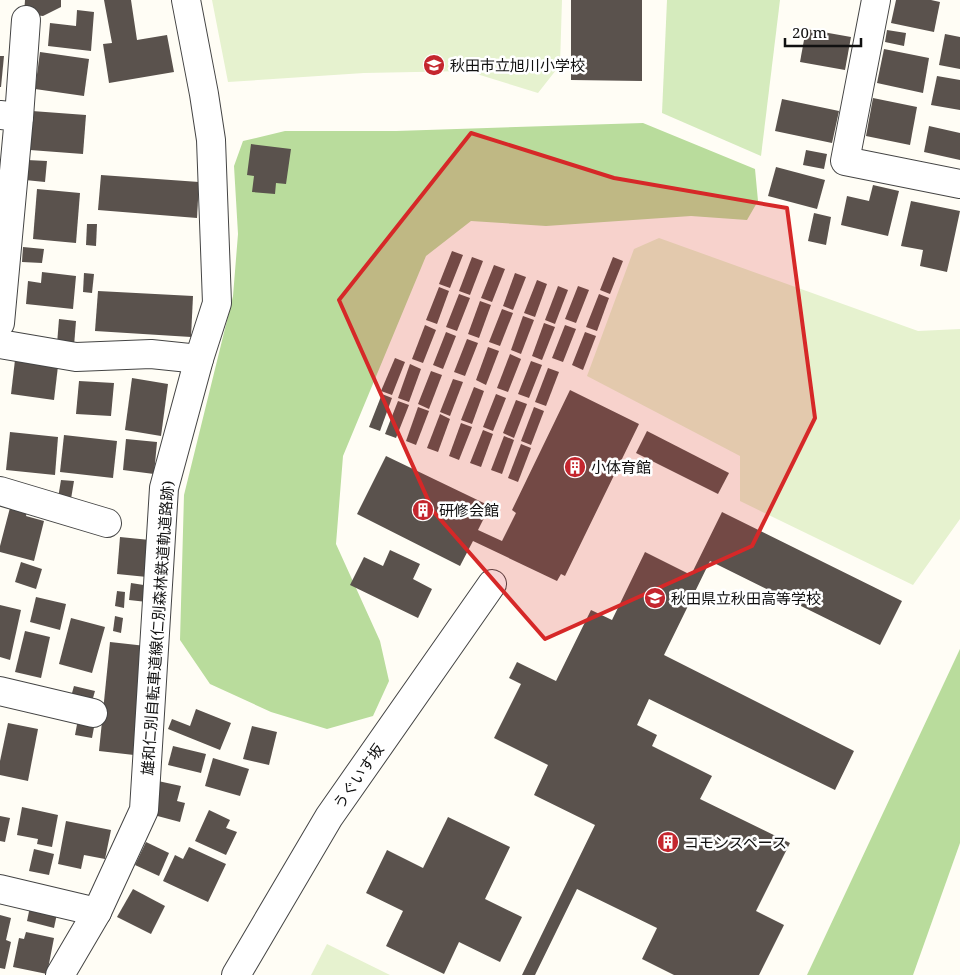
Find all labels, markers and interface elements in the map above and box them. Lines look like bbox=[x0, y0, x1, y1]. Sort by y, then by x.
scale bar bbox=[785, 15, 861, 47]
text: 20 m bbox=[792, 22, 827, 42]
school or university icon: 秋田市立旭川小学校 bbox=[422, 53, 446, 77]
place label: 秋田市立旭川小学校 bbox=[450, 55, 585, 75]
building icon: 小体育館 bbox=[563, 455, 587, 479]
place label: 小体育館 bbox=[591, 457, 651, 477]
street label: 雄和仁別自転車道線(仁別森林鉄道軌道路跡) bbox=[137, 480, 177, 776]
building icon: 研修会館 bbox=[411, 498, 435, 522]
place label: 研修会館 bbox=[439, 500, 499, 520]
school or university icon: 秋田県立秋田高等学校 bbox=[643, 586, 667, 610]
place label: 秋田県立秋田高等学校 bbox=[671, 588, 821, 608]
street label: うぐいす坂 bbox=[328, 740, 388, 812]
building icon: コモンスペース bbox=[656, 830, 680, 854]
place label: コモンスペース bbox=[684, 832, 787, 852]

